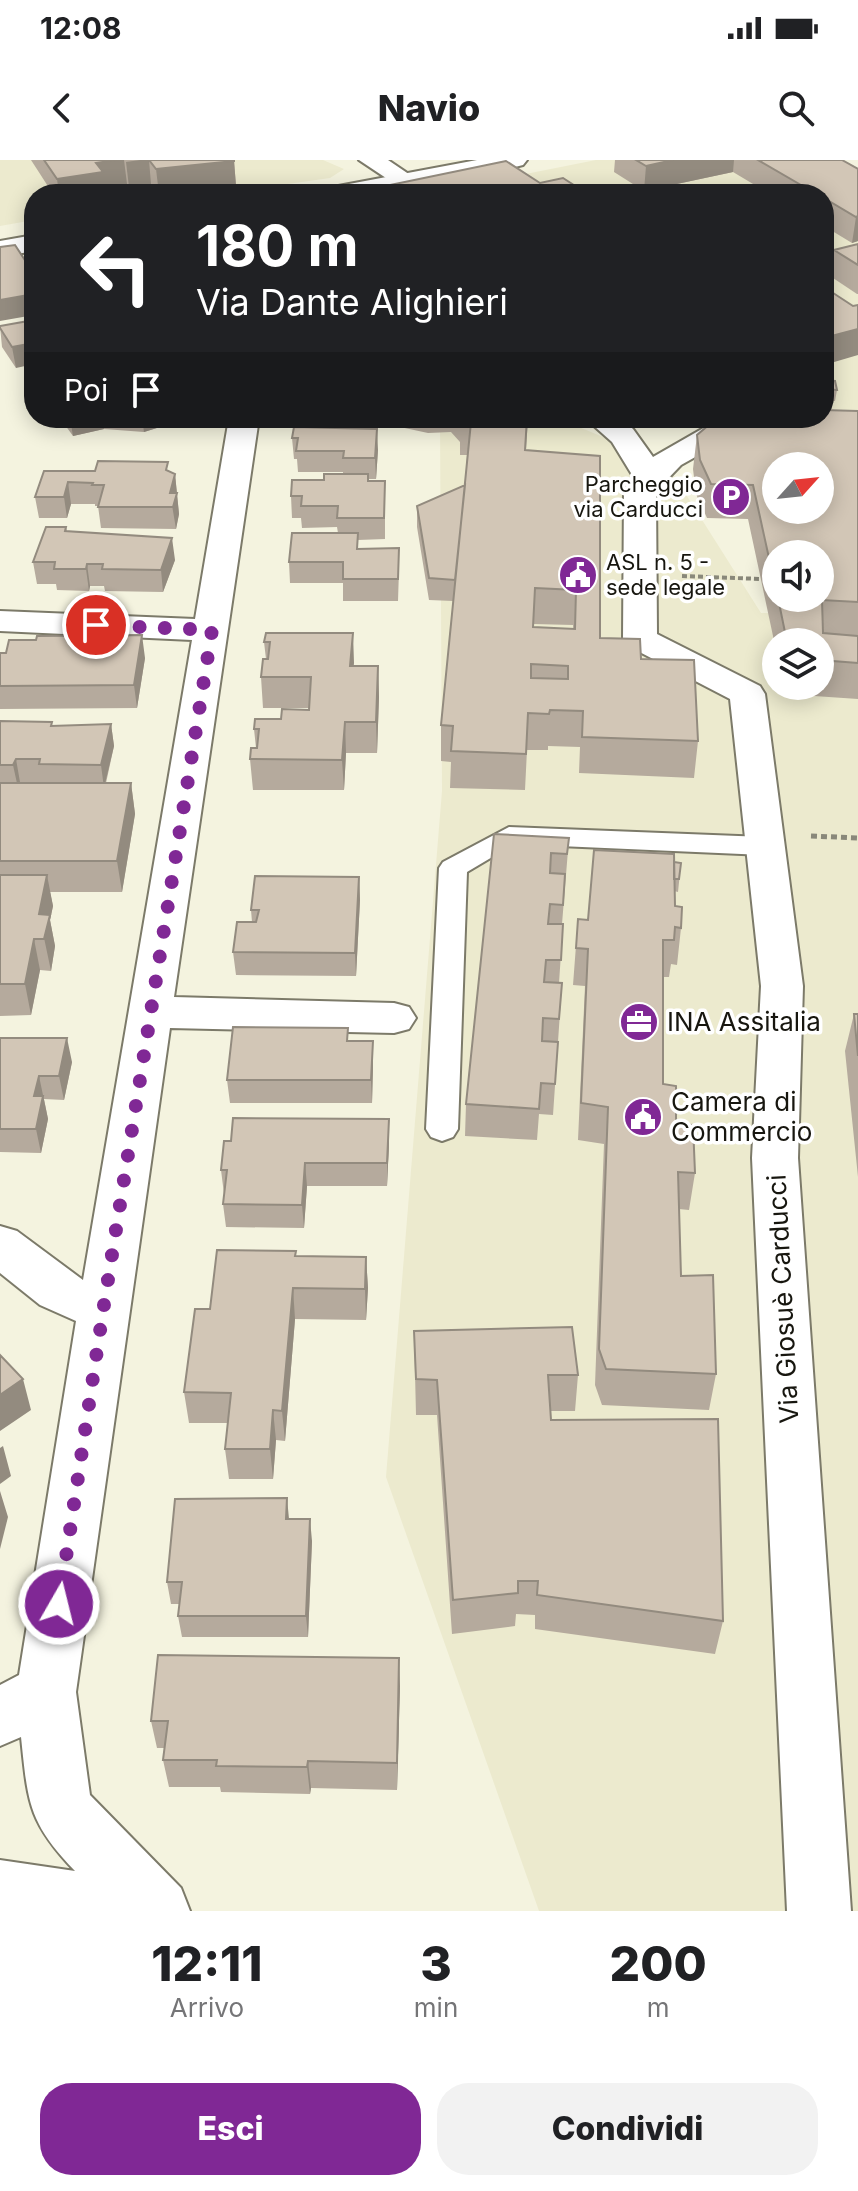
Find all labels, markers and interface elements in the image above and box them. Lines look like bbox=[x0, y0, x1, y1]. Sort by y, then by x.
text: 12:08 bbox=[40, 10, 122, 46]
icon: back bbox=[40, 86, 84, 130]
text: Navio bbox=[378, 86, 480, 130]
icon: search bbox=[774, 86, 818, 130]
text: 180 m bbox=[196, 212, 359, 280]
icon: left bbox=[64, 216, 168, 320]
text: Via Dante Alighieri bbox=[196, 280, 508, 324]
icon: arrive bbox=[124, 368, 168, 412]
text: Poi bbox=[64, 372, 108, 408]
north arrow bbox=[762, 452, 834, 524]
map controls bbox=[762, 452, 834, 700]
place label: Parcheggio via Carducci bbox=[573, 471, 703, 522]
parking icon: Parcheggio via Carducci bbox=[710, 476, 752, 518]
button: sound bbox=[762, 540, 834, 612]
place label: ASL n. 5 - sede legale bbox=[606, 549, 725, 600]
public building icon: ASL n. 5 - sede legale bbox=[557, 554, 599, 596]
pin bbox=[62, 591, 130, 659]
icon: arrive bbox=[74, 603, 118, 647]
button: layers bbox=[762, 628, 834, 700]
office icon: INA Assitalia bbox=[618, 1001, 660, 1043]
place label: INA Assitalia bbox=[667, 1006, 821, 1037]
place label: Camera di Commercio bbox=[671, 1086, 812, 1147]
public building icon: Camera di Commercio bbox=[622, 1096, 664, 1138]
street label: Via Giosuè Carducci bbox=[760, 1174, 805, 1424]
position arrow bbox=[17, 1562, 101, 1646]
text: 12:11 bbox=[151, 1934, 262, 1993]
text: 3 bbox=[420, 1934, 452, 1993]
text: 200 bbox=[610, 1934, 707, 1993]
text: Arrivo bbox=[170, 1992, 244, 2023]
text: min bbox=[414, 1992, 458, 2023]
text: m bbox=[647, 1992, 670, 2023]
button: Esci bbox=[40, 2083, 421, 2175]
button: Condividi bbox=[437, 2083, 818, 2175]

